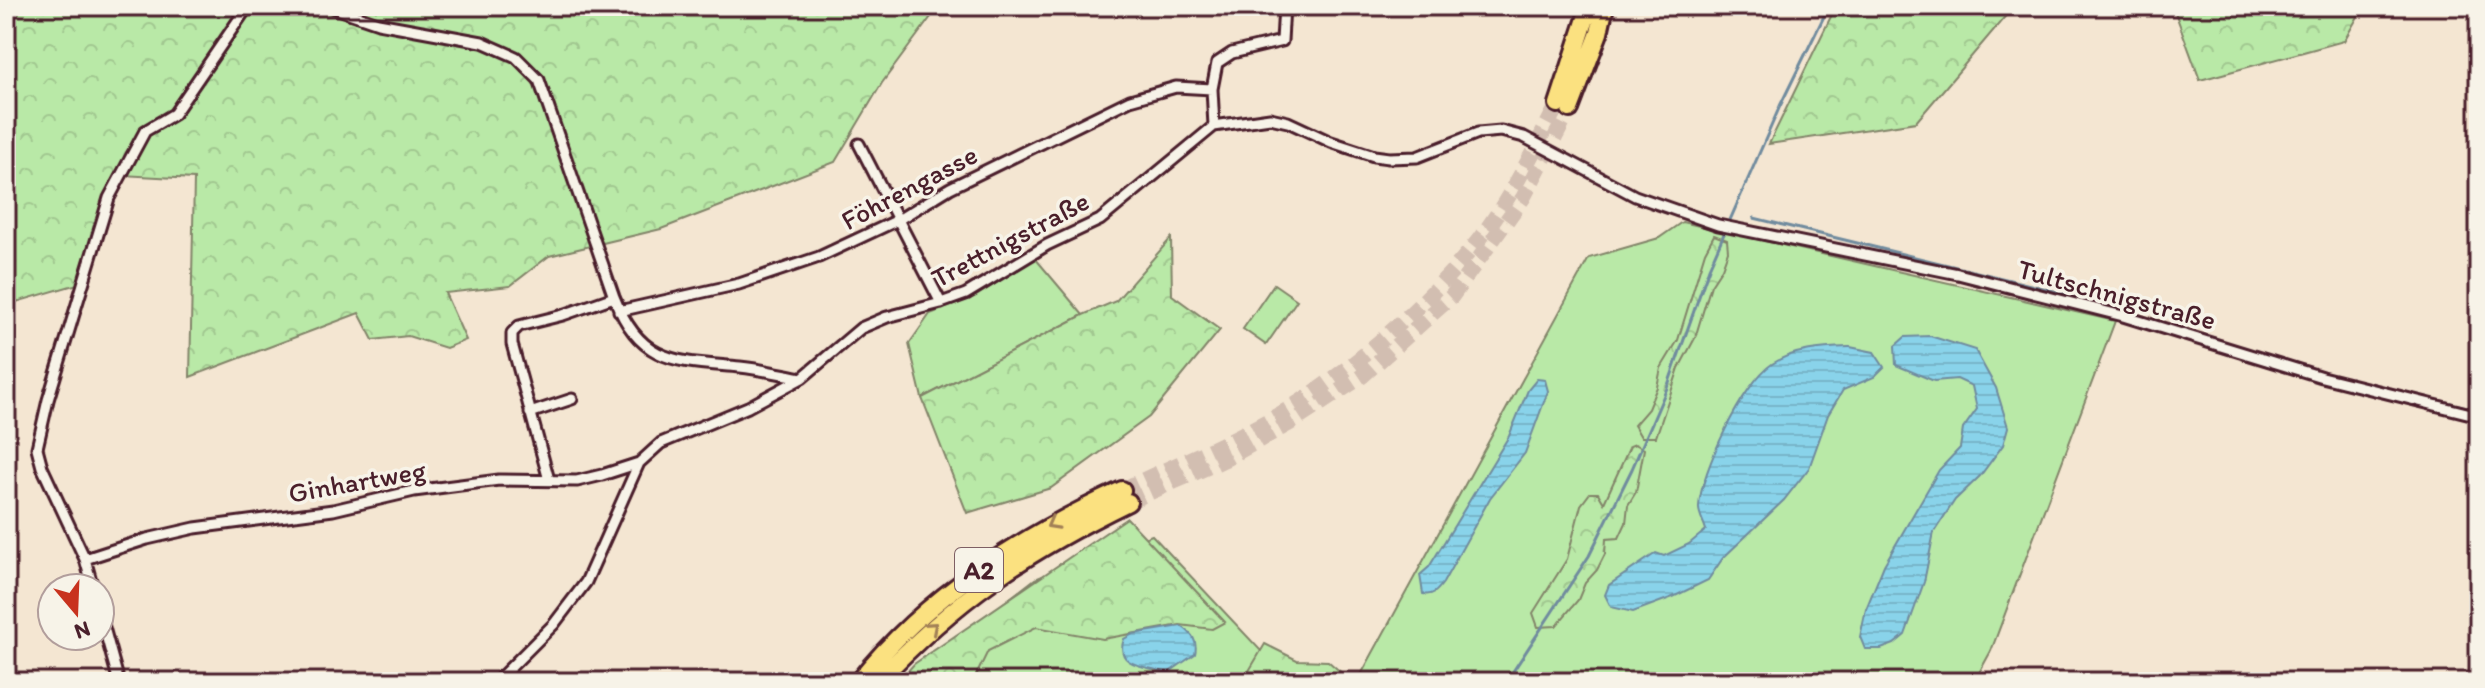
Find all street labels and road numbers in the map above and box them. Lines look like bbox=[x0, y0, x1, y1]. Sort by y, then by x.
street label: Föhrengasse bbox=[835, 137, 983, 237]
street label: Trettnigstraße bbox=[925, 183, 1095, 295]
street label: Tultschnigstraße bbox=[2014, 251, 2220, 337]
street label: Ginhartweg bbox=[286, 452, 429, 510]
road number: A2 bbox=[955, 548, 1003, 592]

